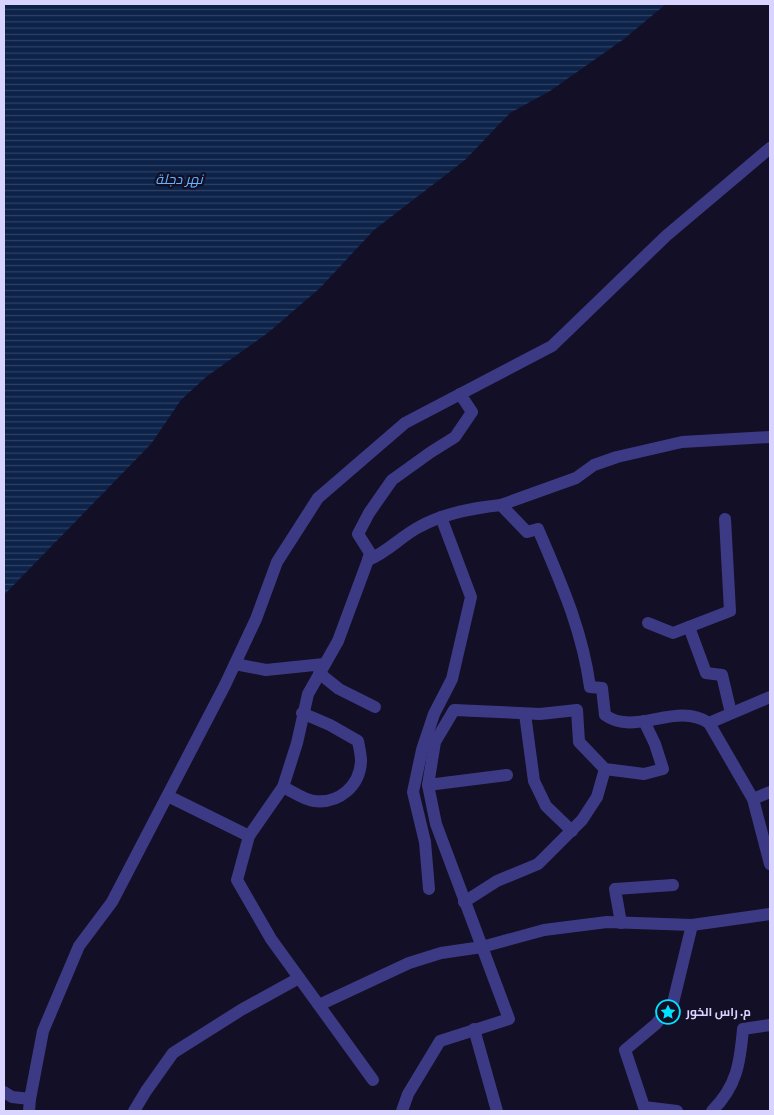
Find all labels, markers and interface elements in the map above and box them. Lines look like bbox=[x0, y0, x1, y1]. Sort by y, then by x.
water label: نهر دجلة bbox=[155, 171, 204, 188]
place icon: م. راس الخور bbox=[655, 999, 681, 1025]
place label: م. راس الخور bbox=[685, 1005, 751, 1020]

